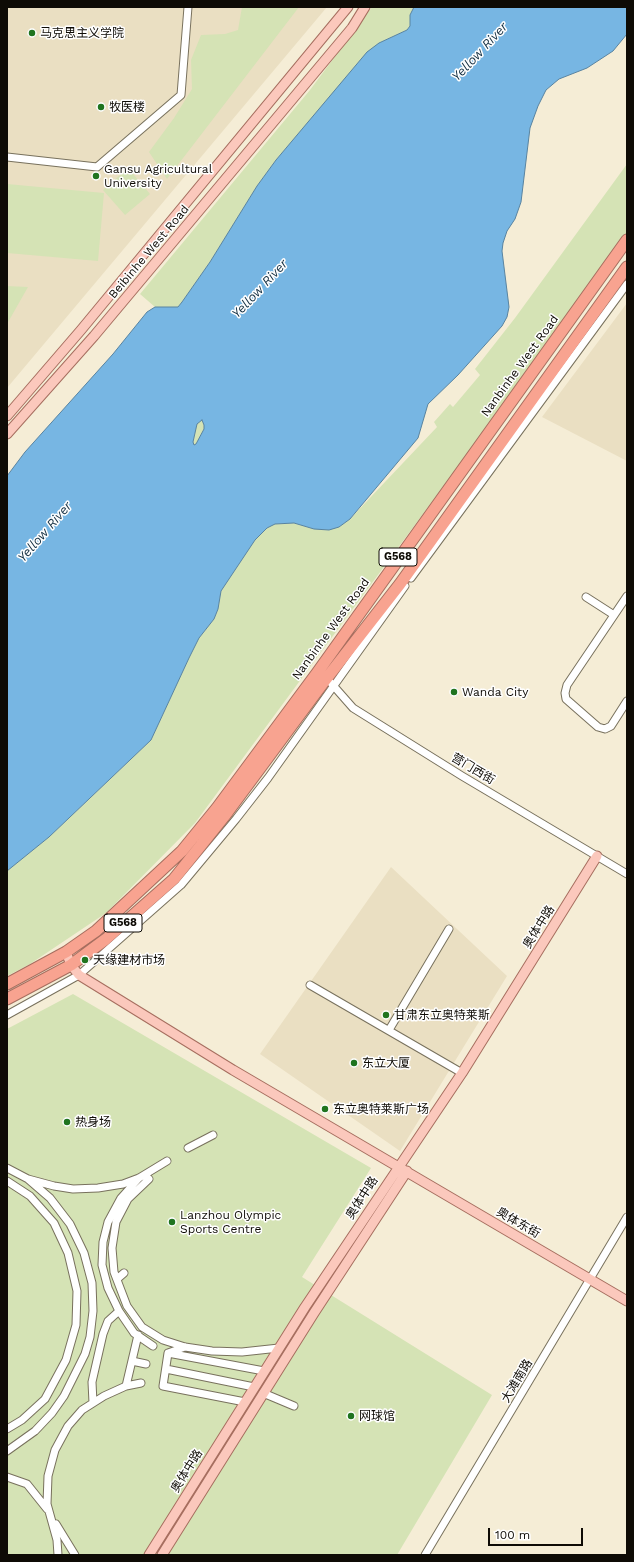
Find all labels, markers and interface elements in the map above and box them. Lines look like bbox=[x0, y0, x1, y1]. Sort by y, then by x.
water label: Yellow River bbox=[449, 19, 511, 85]
place label: 马克思主义学院 bbox=[40, 26, 124, 40]
marker: 马克思主义学院 bbox=[27, 28, 37, 38]
place label: 牧医楼 bbox=[109, 100, 145, 114]
marker: 牧医楼 bbox=[96, 102, 106, 112]
place label: Gansu Agricultural University bbox=[104, 162, 212, 190]
marker: Gansu Agricultural University bbox=[91, 171, 101, 181]
street label: Beibinhe West Road bbox=[106, 202, 192, 302]
water label: Yellow River bbox=[229, 256, 291, 322]
street label: Nanbinhe West Road bbox=[478, 312, 562, 420]
water label: Yellow River bbox=[15, 499, 75, 565]
road number: G568 bbox=[379, 548, 417, 566]
street label: Nanbinhe West Road bbox=[289, 575, 373, 683]
place label: Wanda City bbox=[462, 685, 528, 699]
marker: Wanda City bbox=[449, 687, 459, 697]
street label: 营门西街 bbox=[449, 750, 497, 788]
street label: 奥体中路 bbox=[520, 903, 558, 951]
road number: G568 bbox=[104, 914, 142, 932]
place label: 天缘建材市场 bbox=[93, 953, 165, 967]
marker: 天缘建材市场 bbox=[80, 955, 90, 965]
place label: 甘肃东立奥特莱斯 bbox=[394, 1008, 490, 1022]
marker: 甘肃东立奥特莱斯 bbox=[381, 1010, 391, 1020]
place label: 东立大厦 bbox=[362, 1056, 410, 1070]
marker: 东立大厦 bbox=[349, 1058, 359, 1068]
place label: 东立奥特莱斯广场 bbox=[333, 1102, 429, 1116]
marker: 东立奥特莱斯广场 bbox=[320, 1104, 330, 1114]
place label: 热身场 bbox=[75, 1115, 111, 1129]
marker: 热身场 bbox=[62, 1117, 72, 1127]
street label: 奥体中路 bbox=[343, 1174, 381, 1222]
street label: 奥体东街 bbox=[494, 1205, 542, 1241]
place label: Lanzhou Olympic Sports Centre bbox=[180, 1208, 281, 1236]
marker: Lanzhou Olympic Sports Centre bbox=[167, 1217, 177, 1227]
street label: 大滩南路 bbox=[498, 1357, 536, 1405]
place label: 网球馆 bbox=[359, 1409, 395, 1423]
marker: 网球馆 bbox=[346, 1411, 356, 1421]
street label: 奥体中路 bbox=[168, 1447, 206, 1495]
scale bar bbox=[490, 1520, 585, 1546]
text: 100 m bbox=[495, 1528, 530, 1542]

